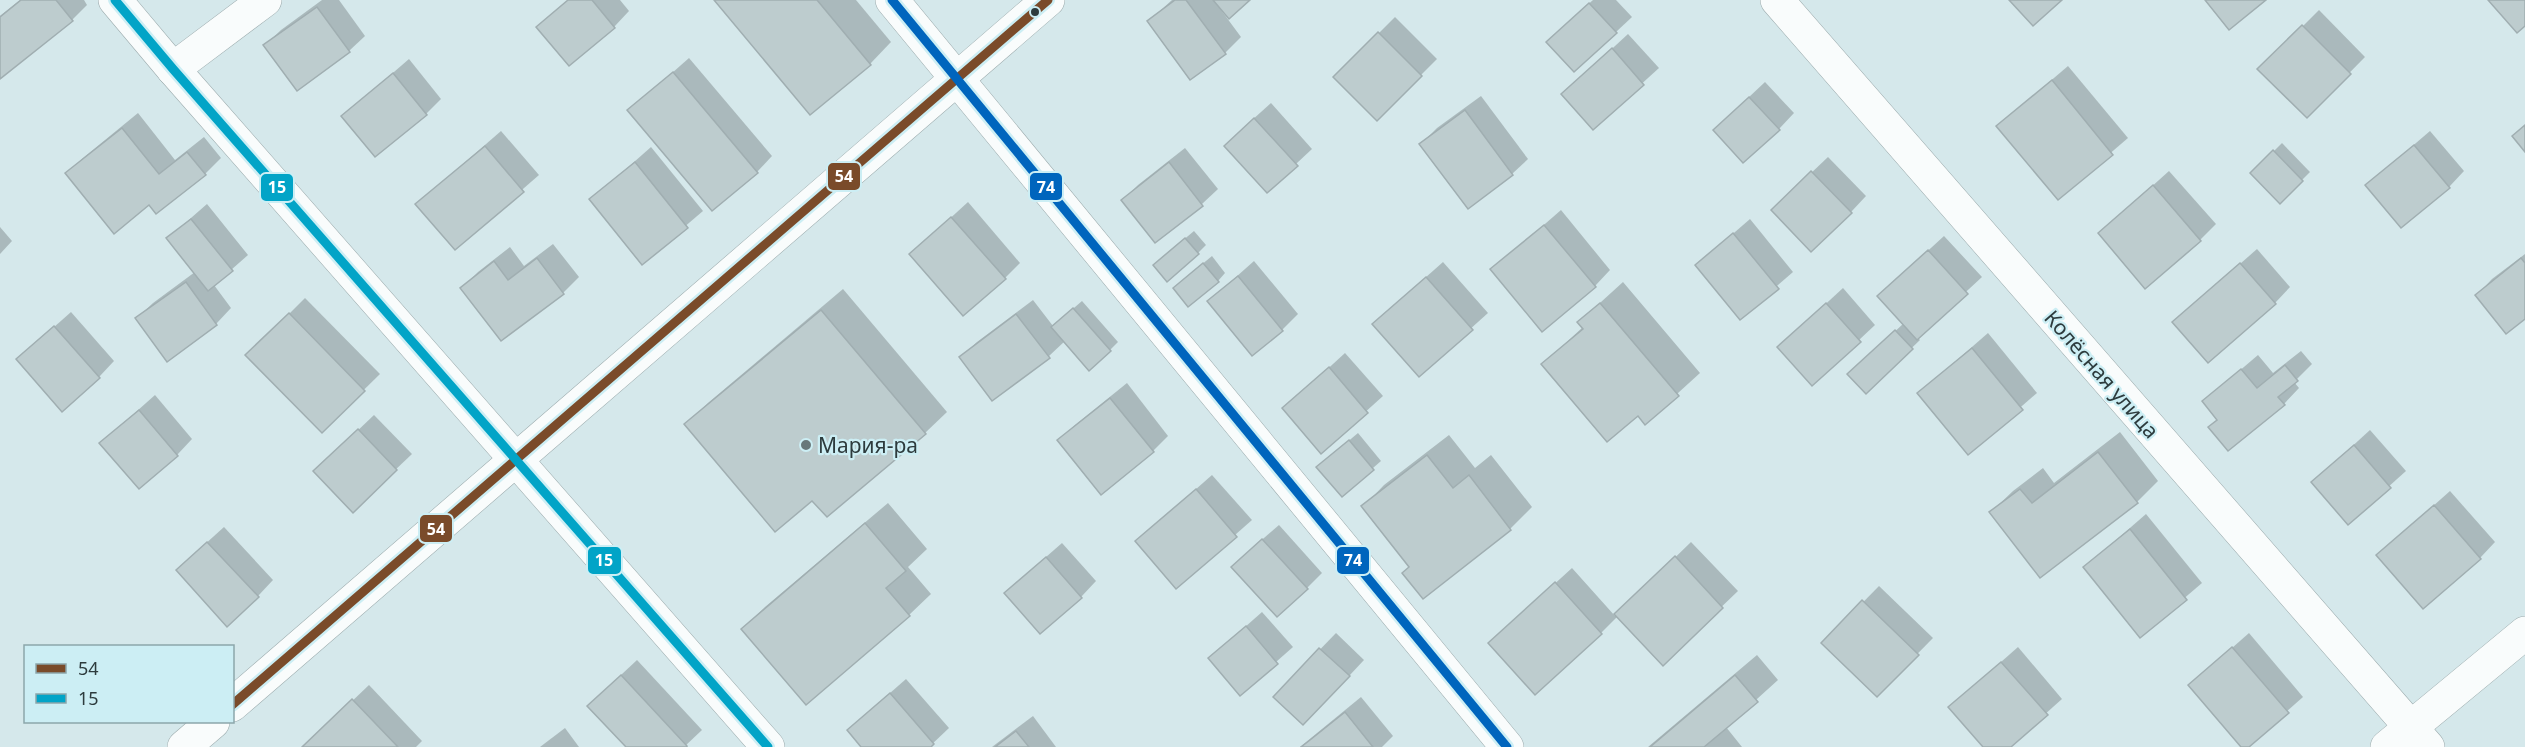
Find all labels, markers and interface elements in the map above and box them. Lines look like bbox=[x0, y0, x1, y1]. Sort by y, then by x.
unlabelled marker bbox=[1029, 6, 1041, 18]
line badge: 54 bbox=[827, 162, 861, 191]
text: 54 bbox=[835, 165, 853, 187]
line badge: 74 bbox=[1029, 172, 1063, 201]
line badge: 15 bbox=[260, 173, 294, 202]
text: 15 bbox=[268, 176, 286, 198]
text: 74 bbox=[1037, 176, 1055, 198]
street label: Колёсная улица bbox=[2039, 304, 2165, 444]
place label: Мария-ра bbox=[818, 431, 918, 459]
marker: Мария-ра bbox=[799, 438, 813, 452]
line badge: 54 bbox=[419, 514, 453, 543]
text: 54 bbox=[427, 518, 445, 540]
line badge: 15 bbox=[587, 546, 622, 575]
line badge: 74 bbox=[1336, 546, 1370, 575]
text: 15 bbox=[595, 549, 613, 571]
text: 74 bbox=[1344, 549, 1362, 571]
legend bbox=[24, 645, 234, 723]
text: 54 bbox=[78, 656, 99, 680]
text: 15 bbox=[78, 686, 99, 710]

